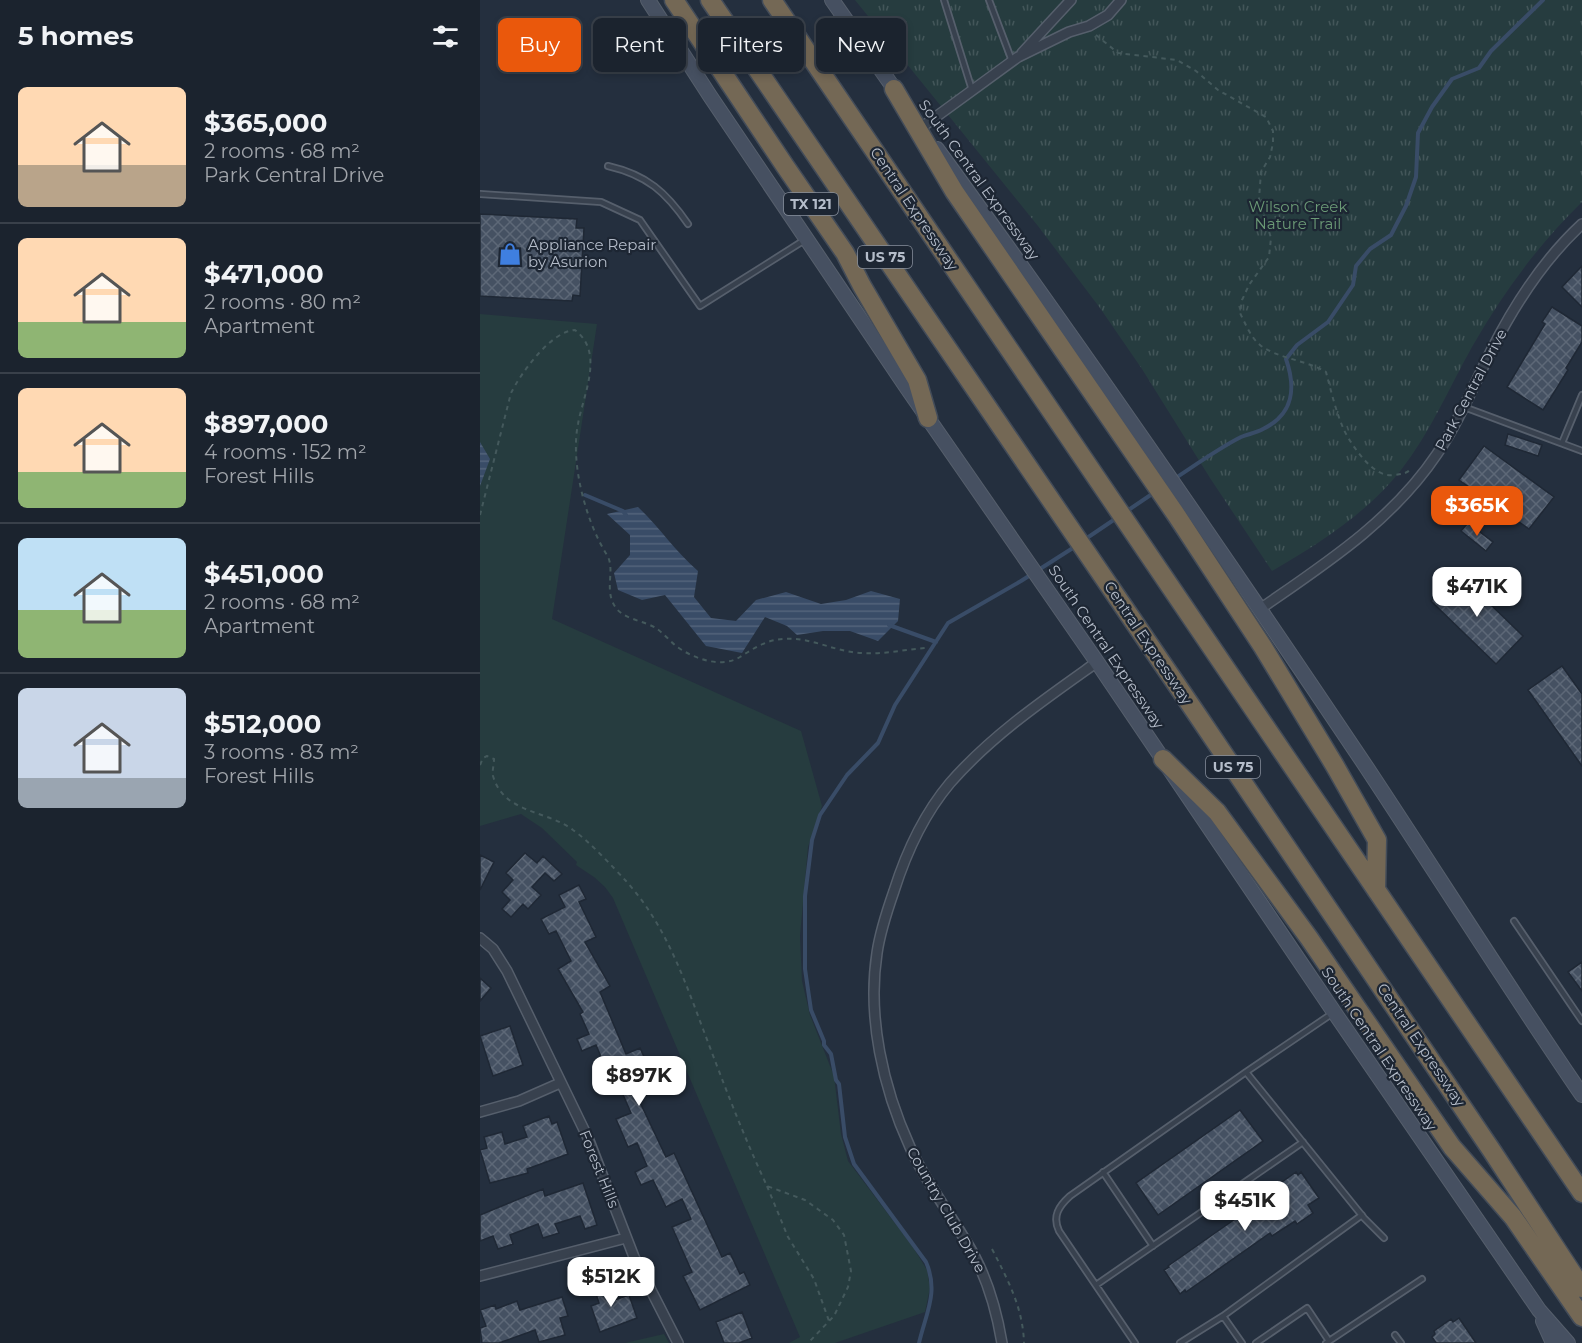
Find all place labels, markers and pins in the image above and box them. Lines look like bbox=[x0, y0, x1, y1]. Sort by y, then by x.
place label: Appliance Repair by Asurion bbox=[528, 235, 656, 271]
shop icon: Appliance Repair by Asurion bbox=[497, 241, 523, 267]
pin: $365K bbox=[1435, 486, 1519, 537]
pin: $471K bbox=[1435, 567, 1519, 618]
pin: $897K bbox=[597, 1056, 681, 1107]
pin: $451K bbox=[1203, 1181, 1287, 1232]
pin: $512K bbox=[569, 1257, 653, 1308]

